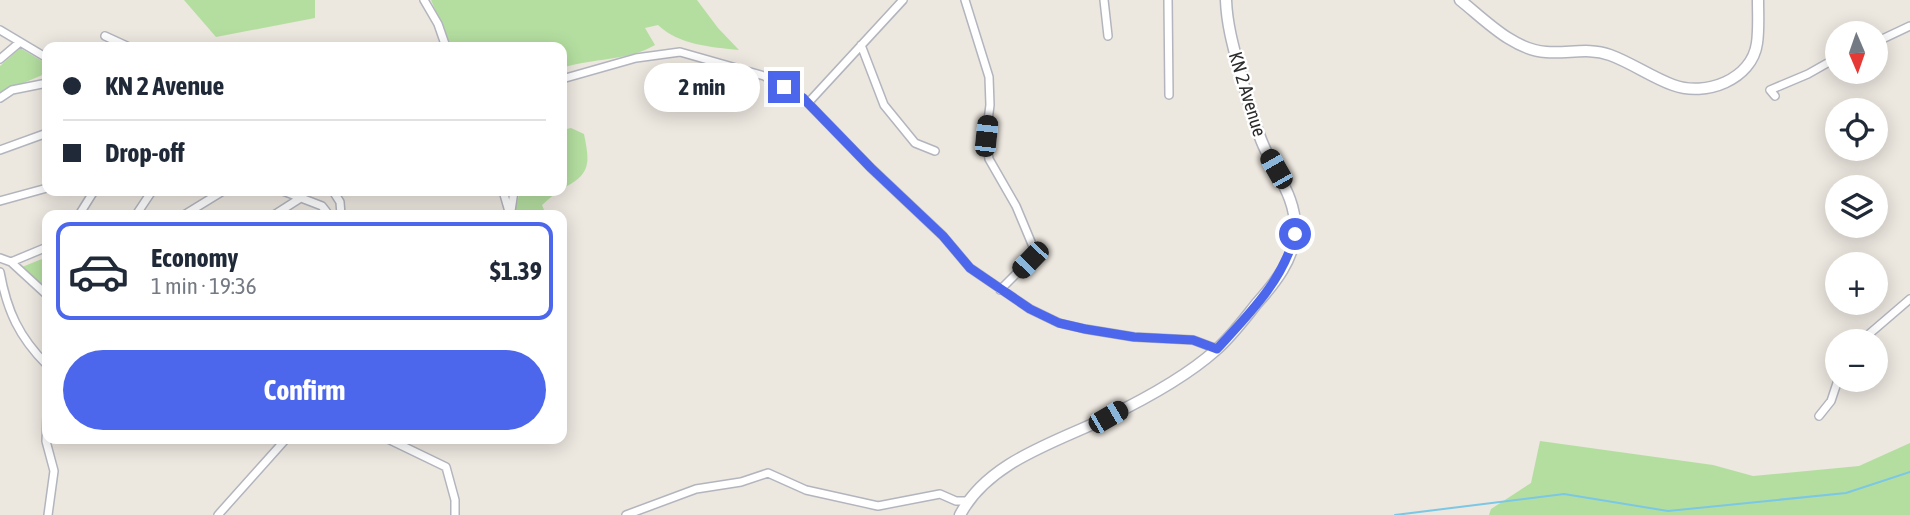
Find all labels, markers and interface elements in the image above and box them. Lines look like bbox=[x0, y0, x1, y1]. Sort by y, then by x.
north arrow bbox=[1825, 21, 1888, 84]
map controls bbox=[1825, 21, 1888, 392]
street label: KN 2 Avenue bbox=[1225, 49, 1271, 139]
callout: 2 min bbox=[644, 62, 760, 112]
text: KN 2 Avenue bbox=[105, 71, 224, 101]
route end bbox=[768, 71, 800, 103]
text: 2 min bbox=[679, 74, 725, 100]
button: locate bbox=[1825, 98, 1888, 161]
car bbox=[974, 114, 999, 158]
text: Drop-off bbox=[105, 138, 185, 168]
car bbox=[1257, 146, 1296, 192]
button: layers bbox=[1825, 175, 1888, 238]
route start bbox=[1279, 218, 1311, 250]
car bbox=[1008, 238, 1053, 282]
icon: car bbox=[67, 240, 130, 303]
text: Economy bbox=[151, 243, 238, 273]
button: + bbox=[1825, 252, 1888, 315]
text: $1.39 bbox=[490, 256, 542, 286]
text: 1 min · 19:36 bbox=[151, 273, 257, 299]
button: − bbox=[1825, 329, 1888, 392]
button: Confirm bbox=[63, 350, 546, 430]
car bbox=[1085, 397, 1132, 437]

